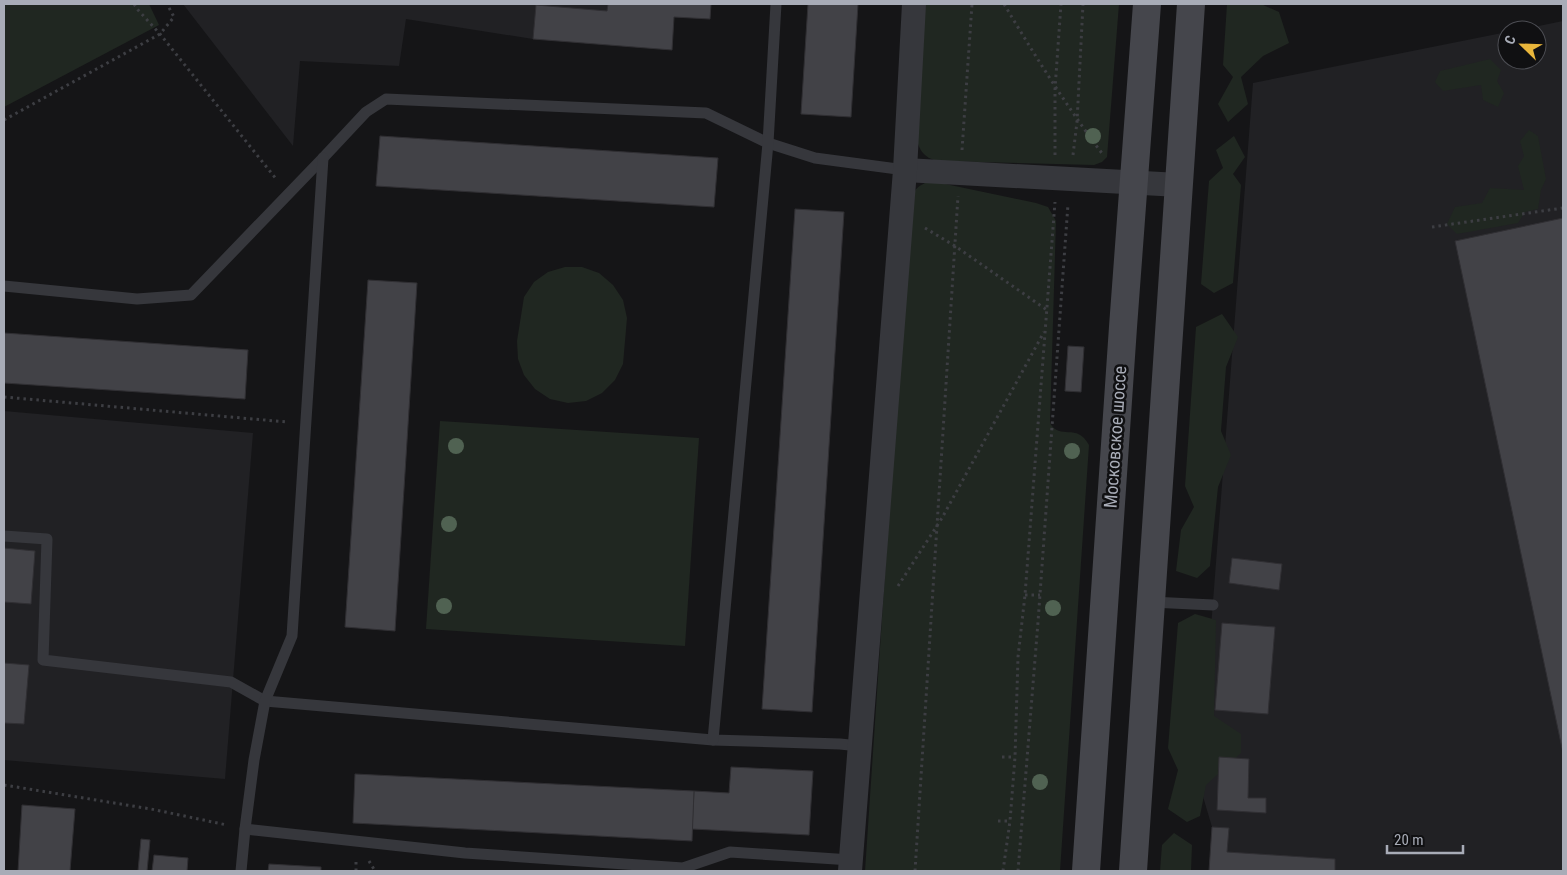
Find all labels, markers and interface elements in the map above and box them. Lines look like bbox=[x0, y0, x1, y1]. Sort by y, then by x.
north arrow bbox=[1497, 20, 1547, 70]
text: С bbox=[1501, 33, 1519, 47]
street label: Московское шоссе bbox=[1100, 365, 1130, 509]
scale bar bbox=[1387, 822, 1463, 854]
text: 20 m bbox=[1394, 831, 1424, 849]

